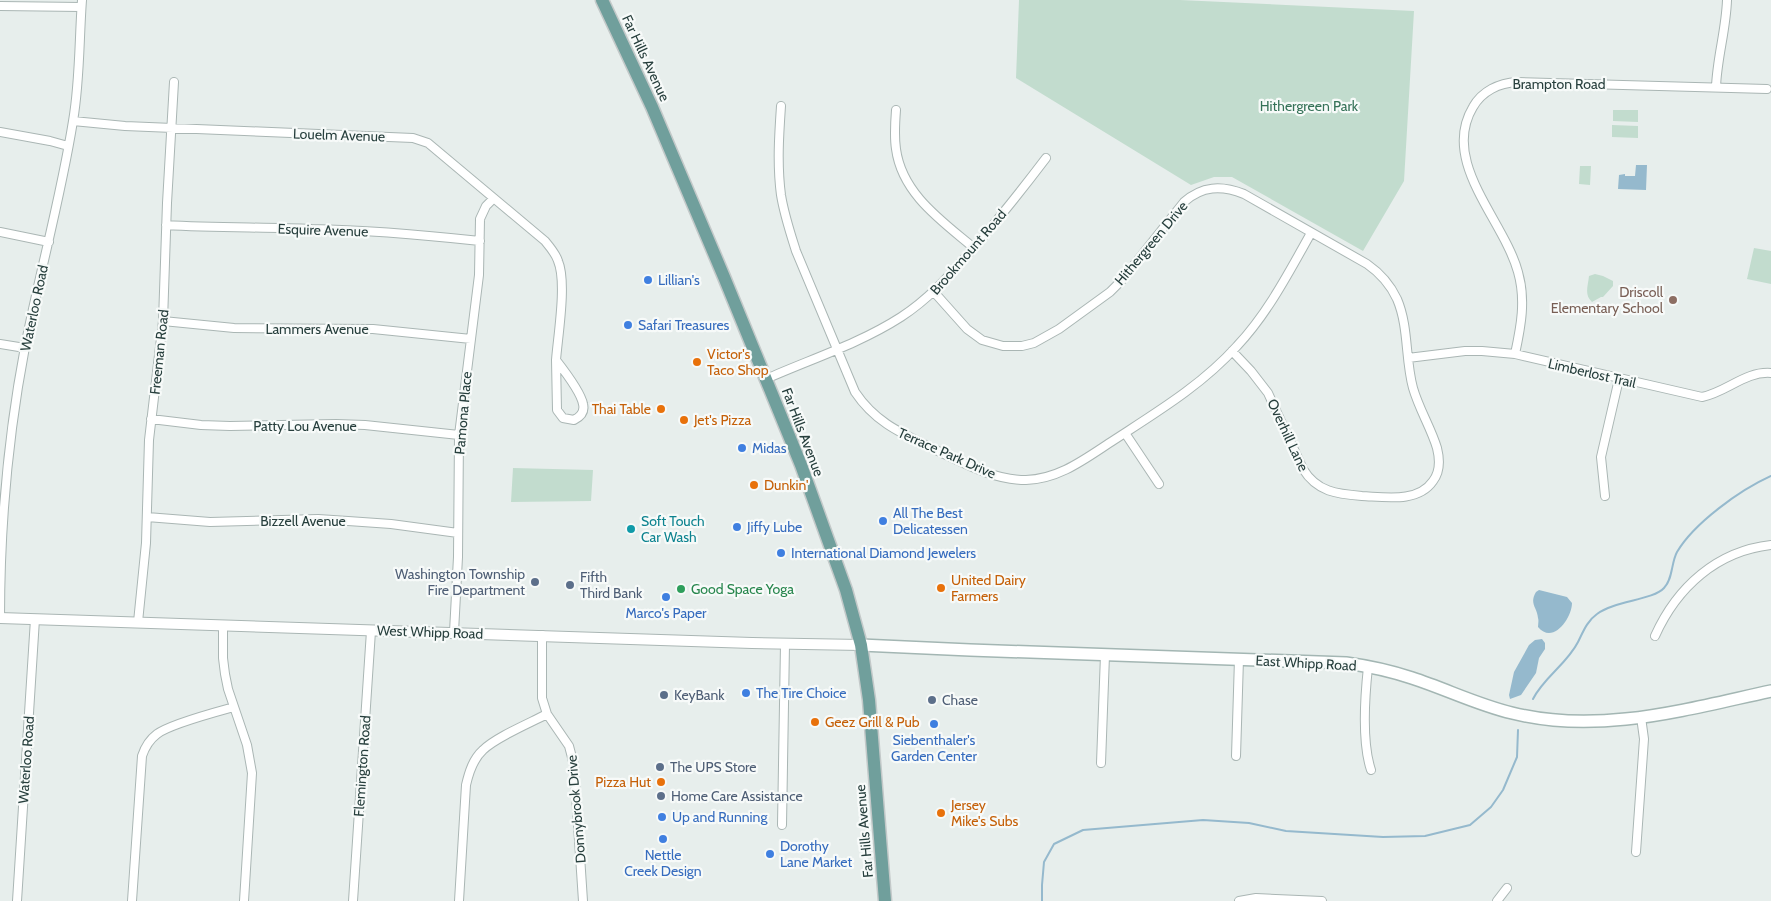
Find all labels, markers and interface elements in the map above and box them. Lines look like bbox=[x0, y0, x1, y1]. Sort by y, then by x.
street label: Far Hills Avenue bbox=[618, 12, 674, 104]
street label: Brampton Road bbox=[1512, 75, 1606, 93]
park label: Hithergreen Park bbox=[1260, 97, 1359, 115]
street label: Louelm Avenue bbox=[293, 124, 385, 146]
street label: Hithergreen Drive bbox=[1111, 197, 1191, 289]
street label: Brookmount Road bbox=[926, 206, 1010, 298]
street label: Esquire Avenue bbox=[277, 219, 369, 241]
street label: Waterloo Road bbox=[16, 263, 52, 353]
place label: Lillian's bbox=[658, 271, 700, 289]
marker: Lillian's bbox=[642, 274, 654, 286]
place label: Driscoll Elementary School bbox=[1551, 283, 1664, 317]
marker: Driscoll Elementary School bbox=[1667, 294, 1679, 306]
street label: Freeman Road bbox=[146, 308, 172, 396]
place label: Safari Treasures bbox=[638, 316, 730, 334]
marker: Safari Treasures bbox=[622, 319, 634, 331]
street label: Lammers Avenue bbox=[265, 320, 369, 338]
place label: Victor's Taco Shop bbox=[707, 345, 769, 379]
street label: Limberlost Trail bbox=[1546, 354, 1638, 392]
marker: Victor's Taco Shop bbox=[691, 356, 703, 368]
street label: Pamona Place bbox=[450, 371, 476, 455]
street label: Far Hills Avenue bbox=[778, 385, 828, 479]
street label: Overhill Lane bbox=[1263, 396, 1313, 474]
place label: Thai Table bbox=[592, 400, 651, 418]
marker: Thai Table bbox=[655, 403, 667, 415]
place label: Jet's Pizza bbox=[693, 411, 752, 429]
marker: Jet's Pizza bbox=[678, 414, 690, 426]
street label: Patty Lou Avenue bbox=[253, 417, 357, 435]
street label: Terrace Park Drive bbox=[895, 423, 999, 483]
place label: Midas bbox=[752, 439, 787, 457]
marker: Midas bbox=[736, 442, 748, 454]
place label: Dunkin' bbox=[764, 476, 808, 494]
marker: Dunkin' bbox=[748, 479, 760, 491]
place label: All The Best Delicatessen bbox=[893, 504, 968, 538]
street label: Bizzell Avenue bbox=[260, 512, 346, 530]
place label: Soft Touch Car Wash bbox=[641, 512, 705, 546]
marker: All The Best Delicatessen bbox=[877, 515, 889, 527]
place label: Jiffy Lube bbox=[746, 518, 802, 536]
marker: Jiffy Lube bbox=[731, 521, 743, 533]
marker: Soft Touch Car Wash bbox=[625, 523, 637, 535]
place label: International Diamond Jewelers bbox=[791, 544, 976, 562]
marker: International Diamond Jewelers bbox=[775, 547, 787, 559]
place label: Washington Township Fire Department bbox=[395, 565, 525, 599]
place label: Fifth Third Bank bbox=[580, 568, 643, 602]
place label: United Dairy Farmers bbox=[951, 571, 1026, 605]
marker: Washington Township Fire Department bbox=[529, 576, 541, 588]
marker: Fifth Third Bank bbox=[564, 579, 576, 591]
place label: Good Space Yoga bbox=[691, 580, 794, 598]
marker: United Dairy Farmers bbox=[935, 582, 947, 594]
marker: Good Space Yoga bbox=[675, 583, 687, 595]
marker: Marco's Paper bbox=[660, 591, 672, 603]
place label: Marco's Paper bbox=[625, 604, 707, 622]
street label: West Whipp Road bbox=[376, 621, 484, 643]
street label: East Whipp Road bbox=[1255, 651, 1357, 675]
place label: The Tire Choice bbox=[756, 684, 846, 702]
place label: KeyBank bbox=[674, 686, 725, 704]
marker: The Tire Choice bbox=[740, 687, 752, 699]
marker: KeyBank bbox=[658, 689, 670, 701]
place label: Chase bbox=[942, 691, 978, 709]
marker: Chase bbox=[926, 694, 938, 706]
place label: Geez Grill & Pub bbox=[825, 713, 920, 731]
street label: Flemington Road bbox=[349, 715, 375, 817]
street label: Waterloo Road bbox=[14, 716, 38, 804]
marker: Geez Grill & Pub bbox=[809, 716, 821, 728]
marker: Siebenthaler's Garden Center bbox=[928, 718, 940, 730]
place label: Siebenthaler's Garden Center bbox=[891, 731, 977, 765]
street label: Donnybrook Drive bbox=[562, 754, 590, 864]
place label: The UPS Store bbox=[670, 758, 757, 776]
marker: The UPS Store bbox=[654, 761, 666, 773]
place label: Pizza Hut bbox=[595, 773, 651, 791]
marker: Pizza Hut bbox=[655, 776, 667, 788]
street label: Far Hills Avenue bbox=[851, 784, 877, 878]
place label: Home Care Assistance bbox=[671, 787, 803, 805]
marker: Home Care Assistance bbox=[655, 790, 667, 802]
place label: Jersey Mike's Subs bbox=[950, 796, 1019, 830]
marker: Jersey Mike's Subs bbox=[935, 807, 947, 819]
place label: Up and Running bbox=[672, 808, 768, 826]
marker: Up and Running bbox=[656, 811, 668, 823]
marker: Nettle Creek Design bbox=[657, 833, 669, 845]
place label: Dorothy Lane Market bbox=[780, 837, 852, 871]
place label: Nettle Creek Design bbox=[624, 846, 702, 880]
marker: Dorothy Lane Market bbox=[764, 848, 776, 860]

